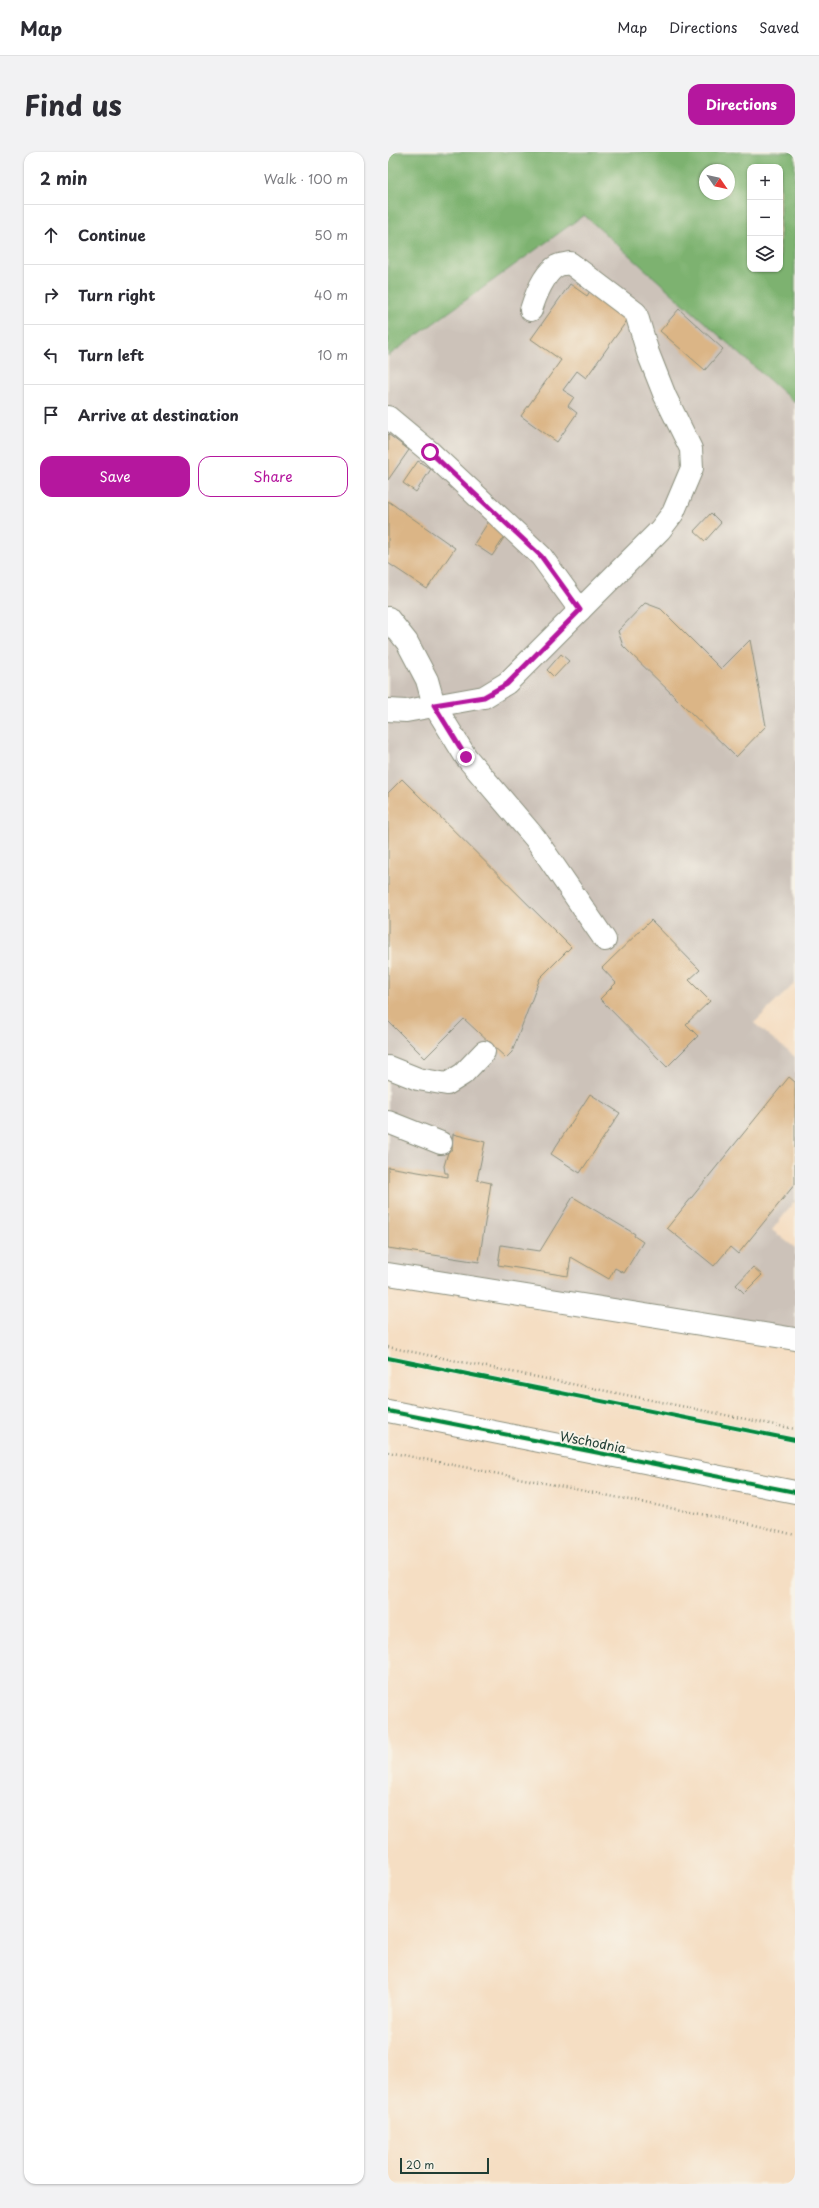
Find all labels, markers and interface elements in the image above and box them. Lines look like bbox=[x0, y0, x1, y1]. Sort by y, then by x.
text: Map bbox=[20, 14, 62, 42]
text: Map bbox=[617, 17, 647, 38]
text: Directions bbox=[669, 17, 737, 38]
text: Saved bbox=[759, 17, 799, 38]
text: Find us bbox=[24, 83, 122, 126]
button: Directions bbox=[688, 84, 795, 125]
north arrow bbox=[699, 164, 735, 200]
map controls bbox=[747, 164, 783, 272]
button: + bbox=[747, 164, 783, 200]
text: 2 min bbox=[40, 165, 87, 191]
text: Walk · 100 m bbox=[264, 169, 348, 188]
button: − bbox=[747, 200, 783, 236]
text: Continue bbox=[78, 223, 146, 246]
icon: ahead bbox=[40, 224, 62, 246]
text: 50 m bbox=[314, 225, 348, 244]
button: layers bbox=[747, 236, 783, 272]
text: Turn right bbox=[78, 283, 155, 306]
icon: right bbox=[40, 284, 62, 306]
text: 40 m bbox=[314, 285, 348, 304]
text: Turn left bbox=[78, 343, 144, 366]
icon: left bbox=[40, 344, 62, 366]
text: 10 m bbox=[318, 345, 348, 364]
text: Arrive at destination bbox=[78, 403, 239, 426]
icon: arrive bbox=[40, 404, 62, 426]
route start bbox=[421, 443, 439, 461]
button: Save bbox=[40, 456, 190, 497]
button: Share bbox=[198, 456, 348, 497]
route end bbox=[457, 748, 475, 766]
street label: Wschodnia bbox=[558, 1426, 628, 1457]
scale bar bbox=[400, 2156, 489, 2175]
text: 20 m bbox=[406, 2156, 434, 2173]

